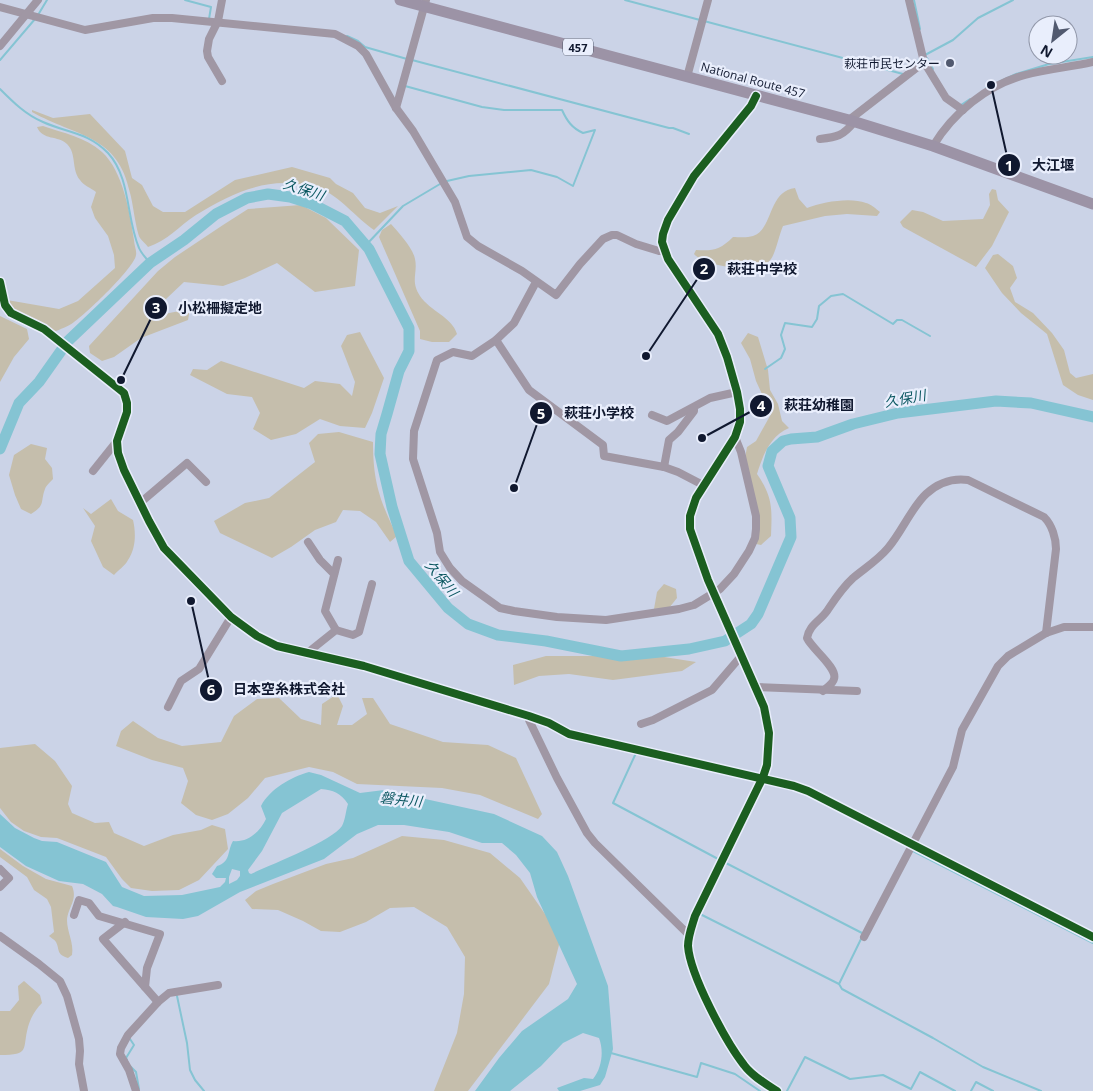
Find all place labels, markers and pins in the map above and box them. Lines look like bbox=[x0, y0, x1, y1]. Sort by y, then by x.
place label: 萩荘市民センター bbox=[844, 55, 940, 72]
marker: 萩荘市民センター bbox=[944, 57, 956, 69]
callout: 大江堰 bbox=[997, 151, 1084, 180]
callout: 萩荘中学校 bbox=[692, 255, 807, 284]
callout: 小松柵擬定地 bbox=[143, 294, 272, 323]
callout: 萩荘幼稚園 bbox=[749, 391, 864, 420]
callout: 萩荘小学校 bbox=[529, 399, 644, 428]
callout: 日本空糸株式会社 bbox=[198, 675, 355, 704]

